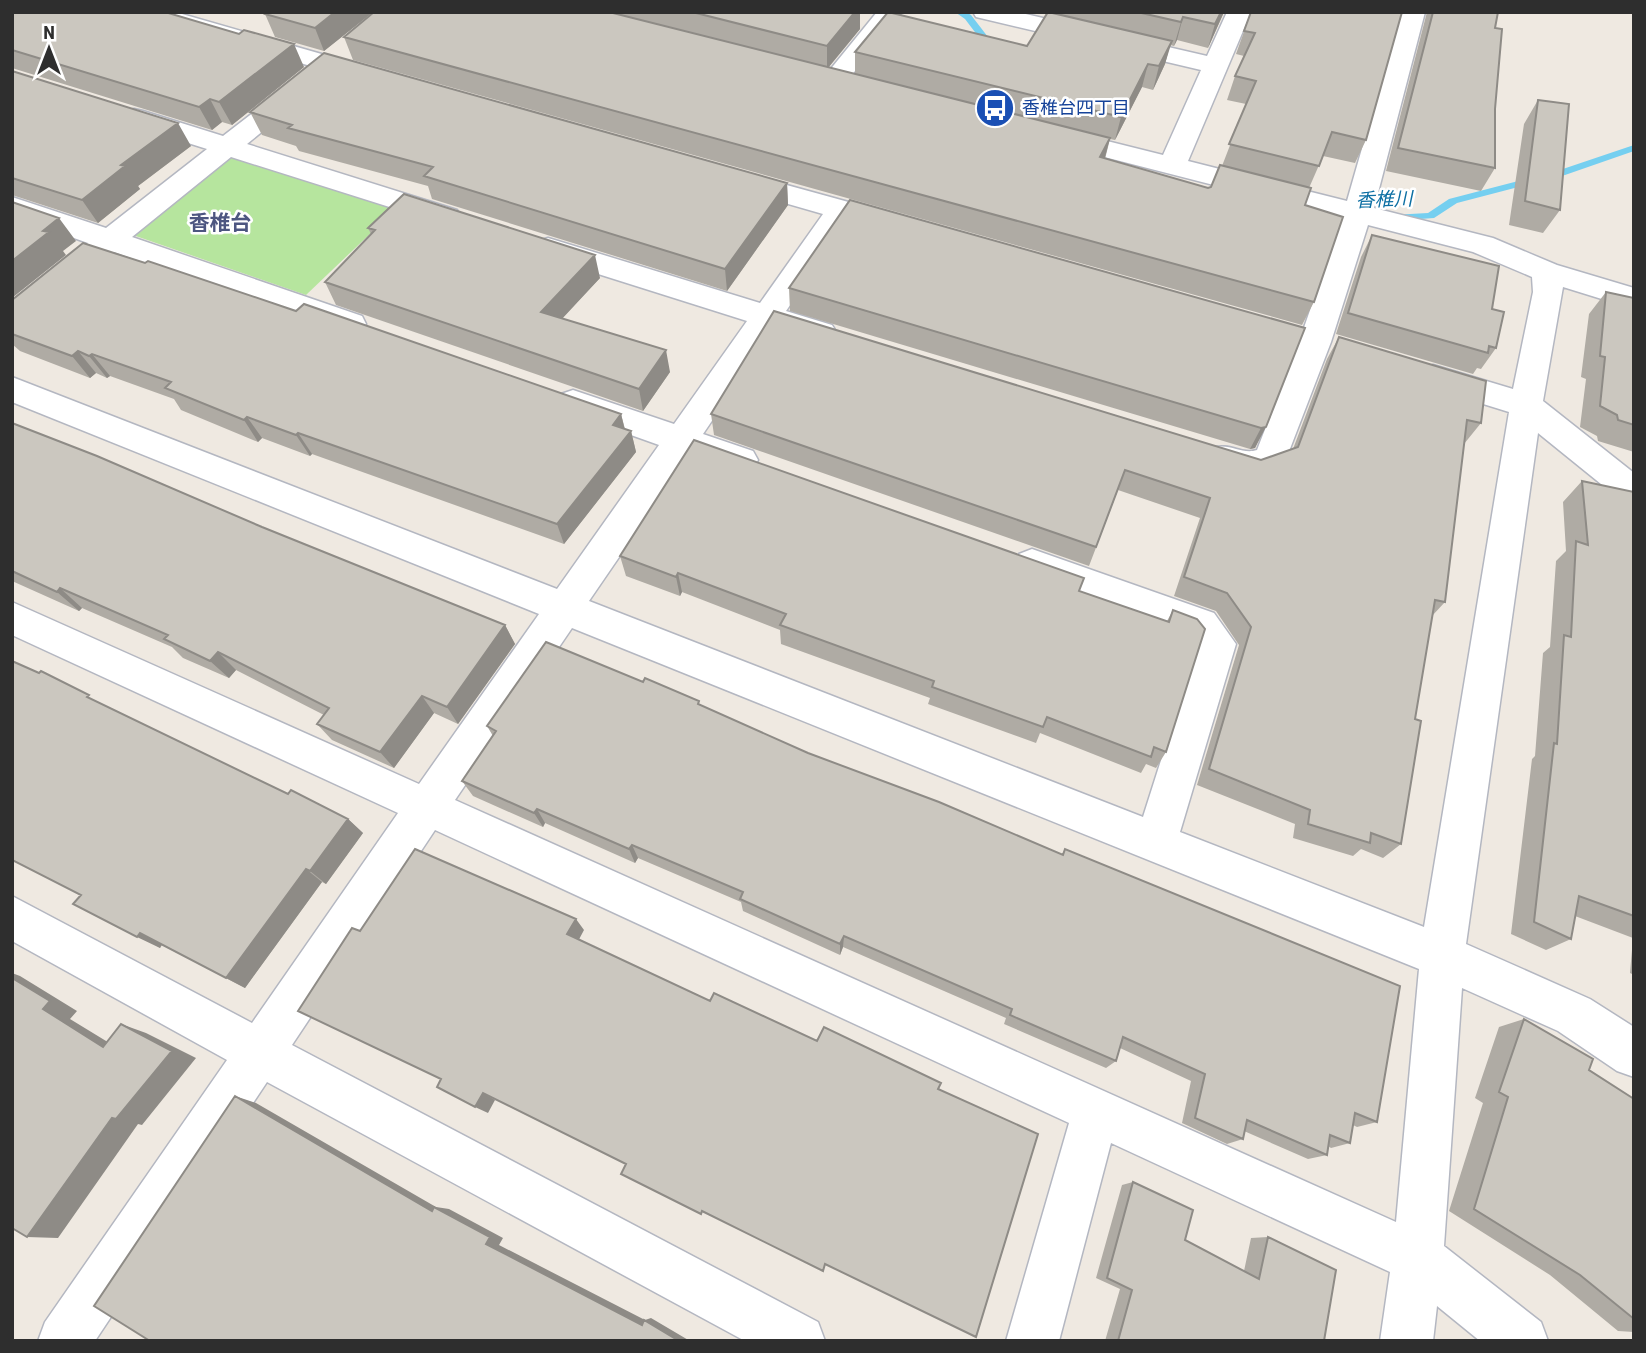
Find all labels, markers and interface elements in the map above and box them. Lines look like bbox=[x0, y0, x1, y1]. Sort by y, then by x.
north arrow bbox=[14, 14, 84, 84]
text: N bbox=[43, 21, 55, 44]
bus stop icon: 香椎台四丁目 bbox=[974, 87, 1016, 129]
place label: 香椎台四丁目 bbox=[1022, 97, 1130, 118]
water label: 香椎川 bbox=[1355, 187, 1415, 212]
district label: 香椎台 bbox=[189, 211, 252, 235]

